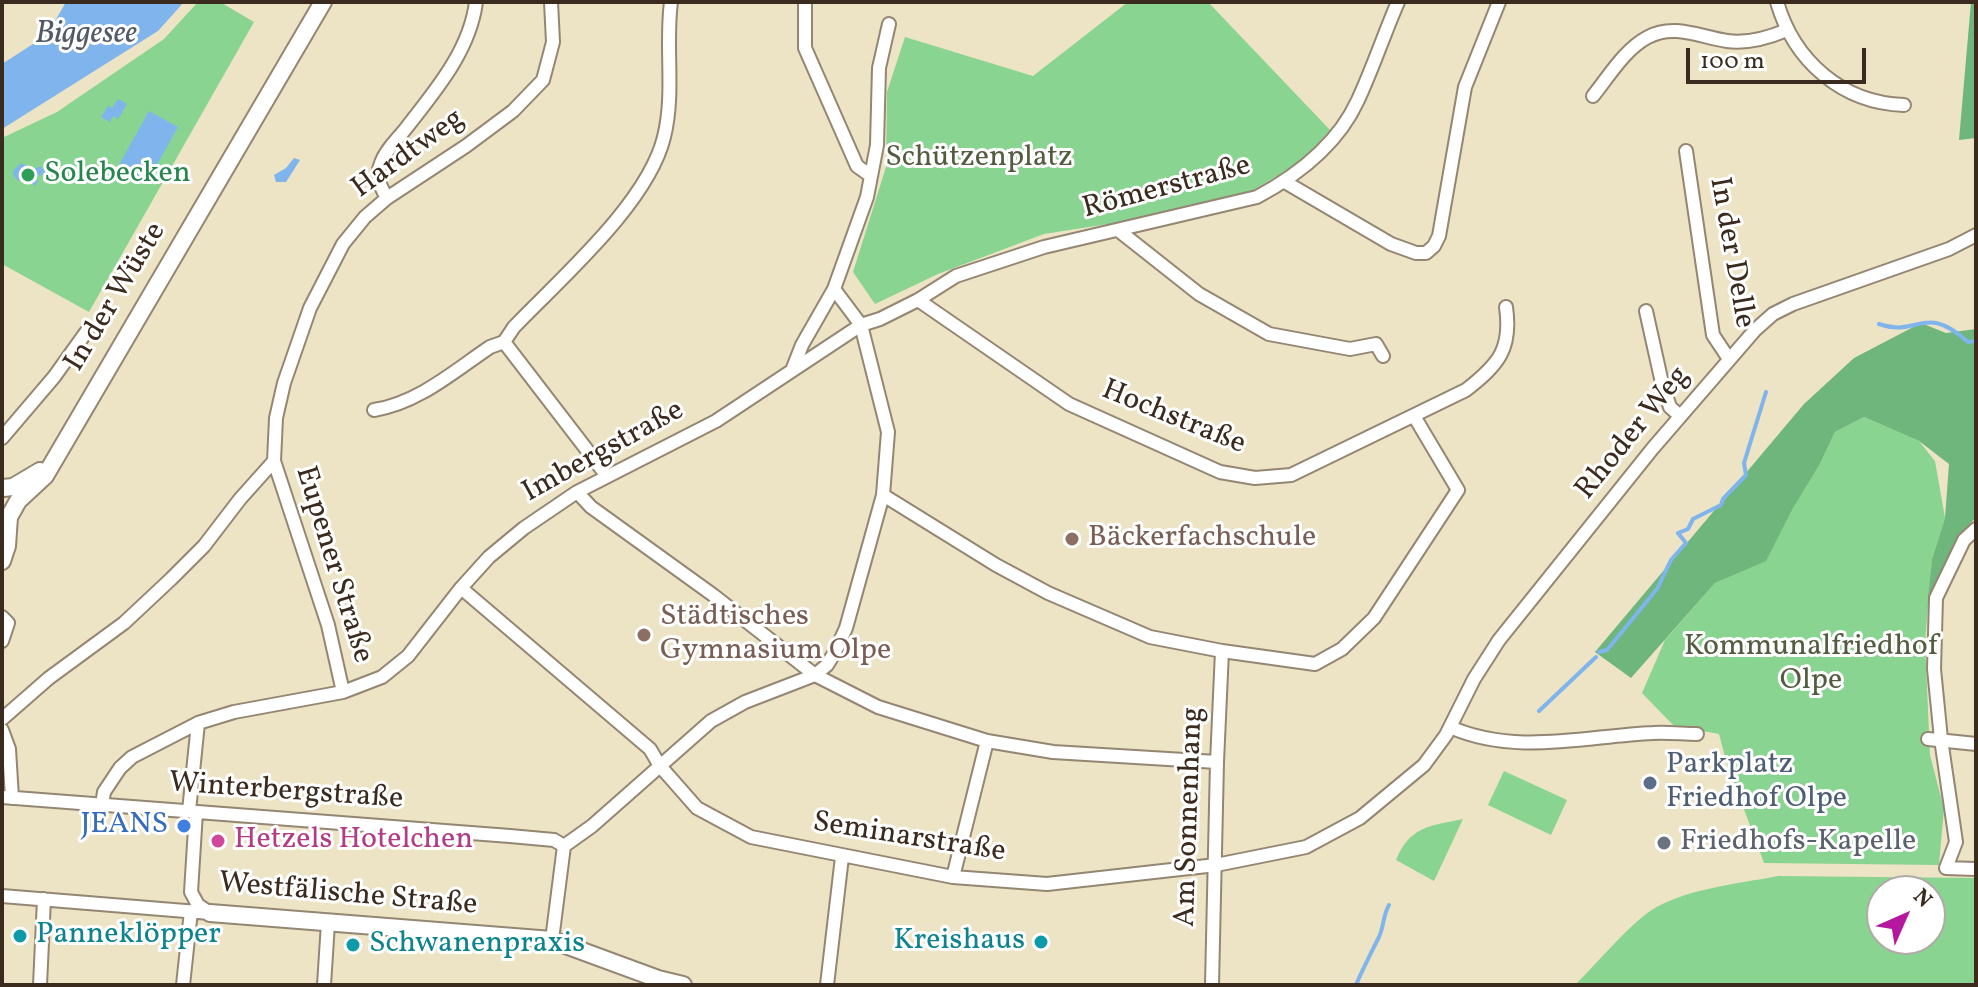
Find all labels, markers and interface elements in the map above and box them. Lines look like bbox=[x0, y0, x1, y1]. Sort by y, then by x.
water label: Biggesee bbox=[35, 17, 137, 55]
scale bar bbox=[1690, 32, 1870, 82]
text: 100 m bbox=[1700, 45, 1765, 79]
street label: Hardtweg bbox=[346, 102, 472, 208]
park label: Schützenplatz bbox=[885, 141, 1073, 177]
street label: Römerstraße bbox=[1079, 149, 1255, 229]
place label: Solebecken bbox=[44, 157, 191, 193]
marker: Solebecken bbox=[19, 166, 37, 184]
street label: In der Delle bbox=[1699, 175, 1761, 331]
street label: In der Wüste bbox=[58, 217, 176, 379]
street label: Rhoder Weg bbox=[1569, 360, 1699, 508]
street label: Hochstraße bbox=[1096, 374, 1250, 464]
street label: Imbergstraße bbox=[517, 394, 691, 512]
street label: Eupener Straße bbox=[285, 462, 379, 668]
place label: Bäckerfachschule bbox=[1088, 521, 1316, 557]
marker: Bäckerfachschule bbox=[1063, 530, 1081, 548]
place label: Städtisches Gymnasium Olpe bbox=[660, 600, 891, 670]
marker: Städtisches Gymnasium Olpe bbox=[635, 626, 653, 644]
park label: Kommunalfriedhof Olpe bbox=[1684, 630, 1938, 700]
street label: Am Sonnenhang bbox=[1169, 706, 1213, 928]
place label: Parkplatz Friedhof Olpe bbox=[1666, 748, 1847, 818]
street label: Winterbergstraße bbox=[168, 767, 404, 819]
marker: Parkplatz Friedhof Olpe bbox=[1641, 774, 1659, 792]
street label: Seminarstraße bbox=[810, 806, 1008, 872]
place label: JEANS bbox=[80, 808, 168, 844]
marker: JEANS bbox=[175, 817, 193, 835]
place label: Hetzels Hotelchen bbox=[234, 823, 473, 859]
place label: Friedhofs-Kapelle bbox=[1680, 825, 1916, 861]
marker: Hetzels Hotelchen bbox=[209, 832, 227, 850]
marker: Friedhofs-Kapelle bbox=[1655, 834, 1673, 852]
street label: Westfälische Straße bbox=[217, 867, 479, 925]
north arrow bbox=[1866, 875, 1946, 955]
text: N bbox=[1905, 882, 1939, 916]
place label: Panneklöpper bbox=[36, 918, 221, 954]
place label: Kreishaus bbox=[893, 924, 1025, 960]
marker: Panneklöpper bbox=[11, 927, 29, 945]
place label: Schwanenpraxis bbox=[369, 927, 585, 963]
marker: Kreishaus bbox=[1032, 933, 1050, 951]
marker: Schwanenpraxis bbox=[344, 936, 362, 954]

